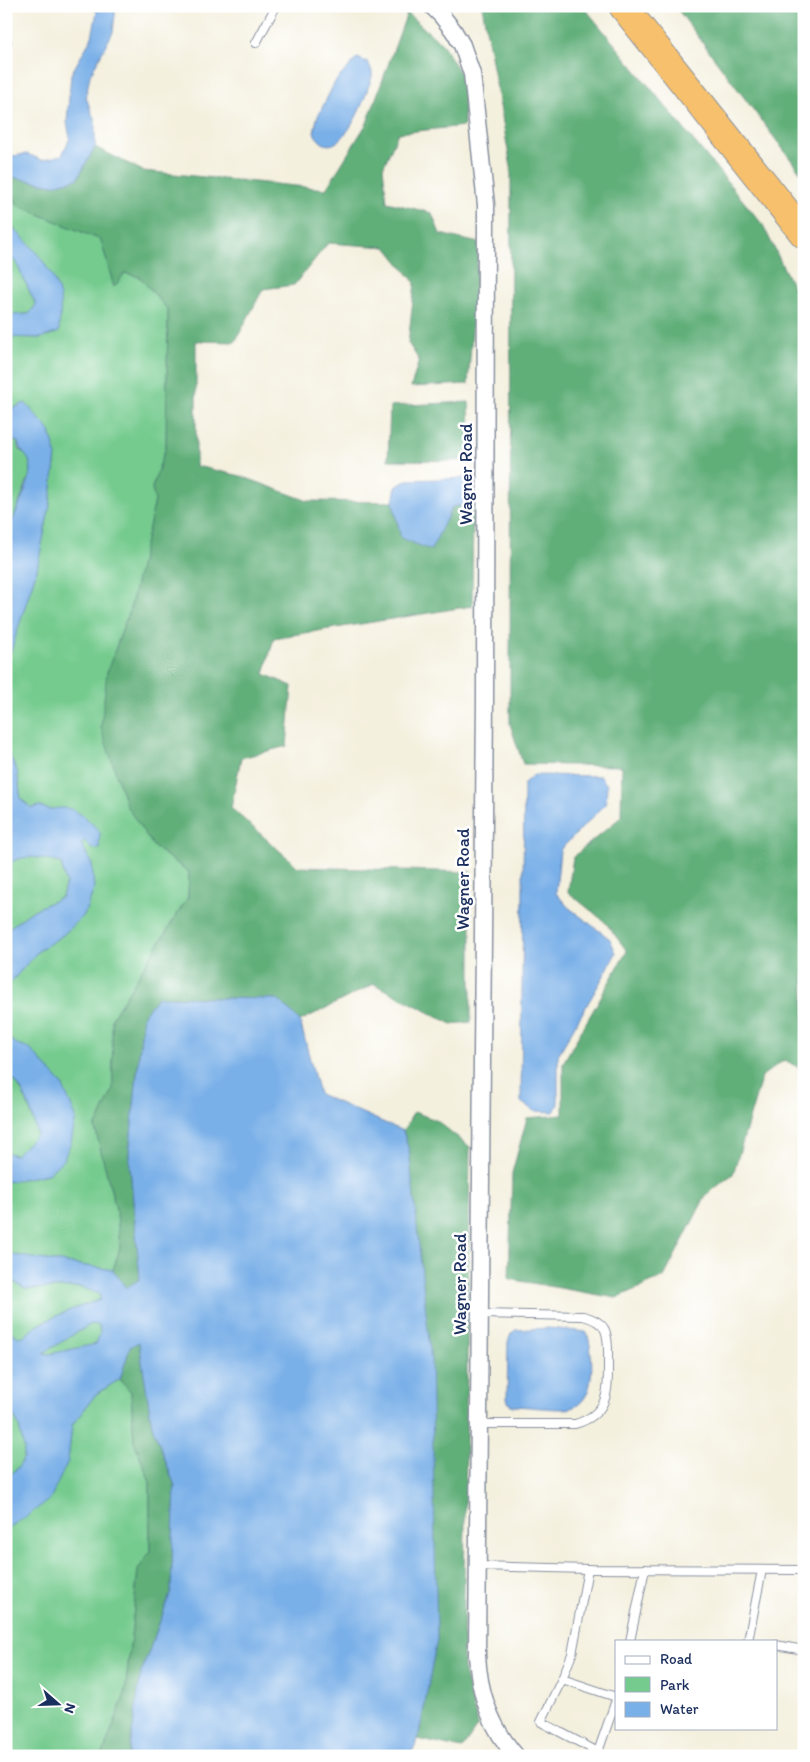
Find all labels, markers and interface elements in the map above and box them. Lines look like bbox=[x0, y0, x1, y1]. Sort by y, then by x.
street label: Wagner Road bbox=[455, 423, 477, 525]
street label: Wagner Road bbox=[452, 828, 474, 930]
street label: Wagner Road bbox=[449, 1233, 471, 1335]
legend bbox=[615, 1640, 778, 1730]
text: Road bbox=[660, 1650, 693, 1668]
text: Park bbox=[660, 1676, 690, 1694]
north arrow bbox=[32, 1680, 82, 1730]
text: Water bbox=[660, 1700, 699, 1718]
text: N bbox=[60, 1701, 79, 1716]

